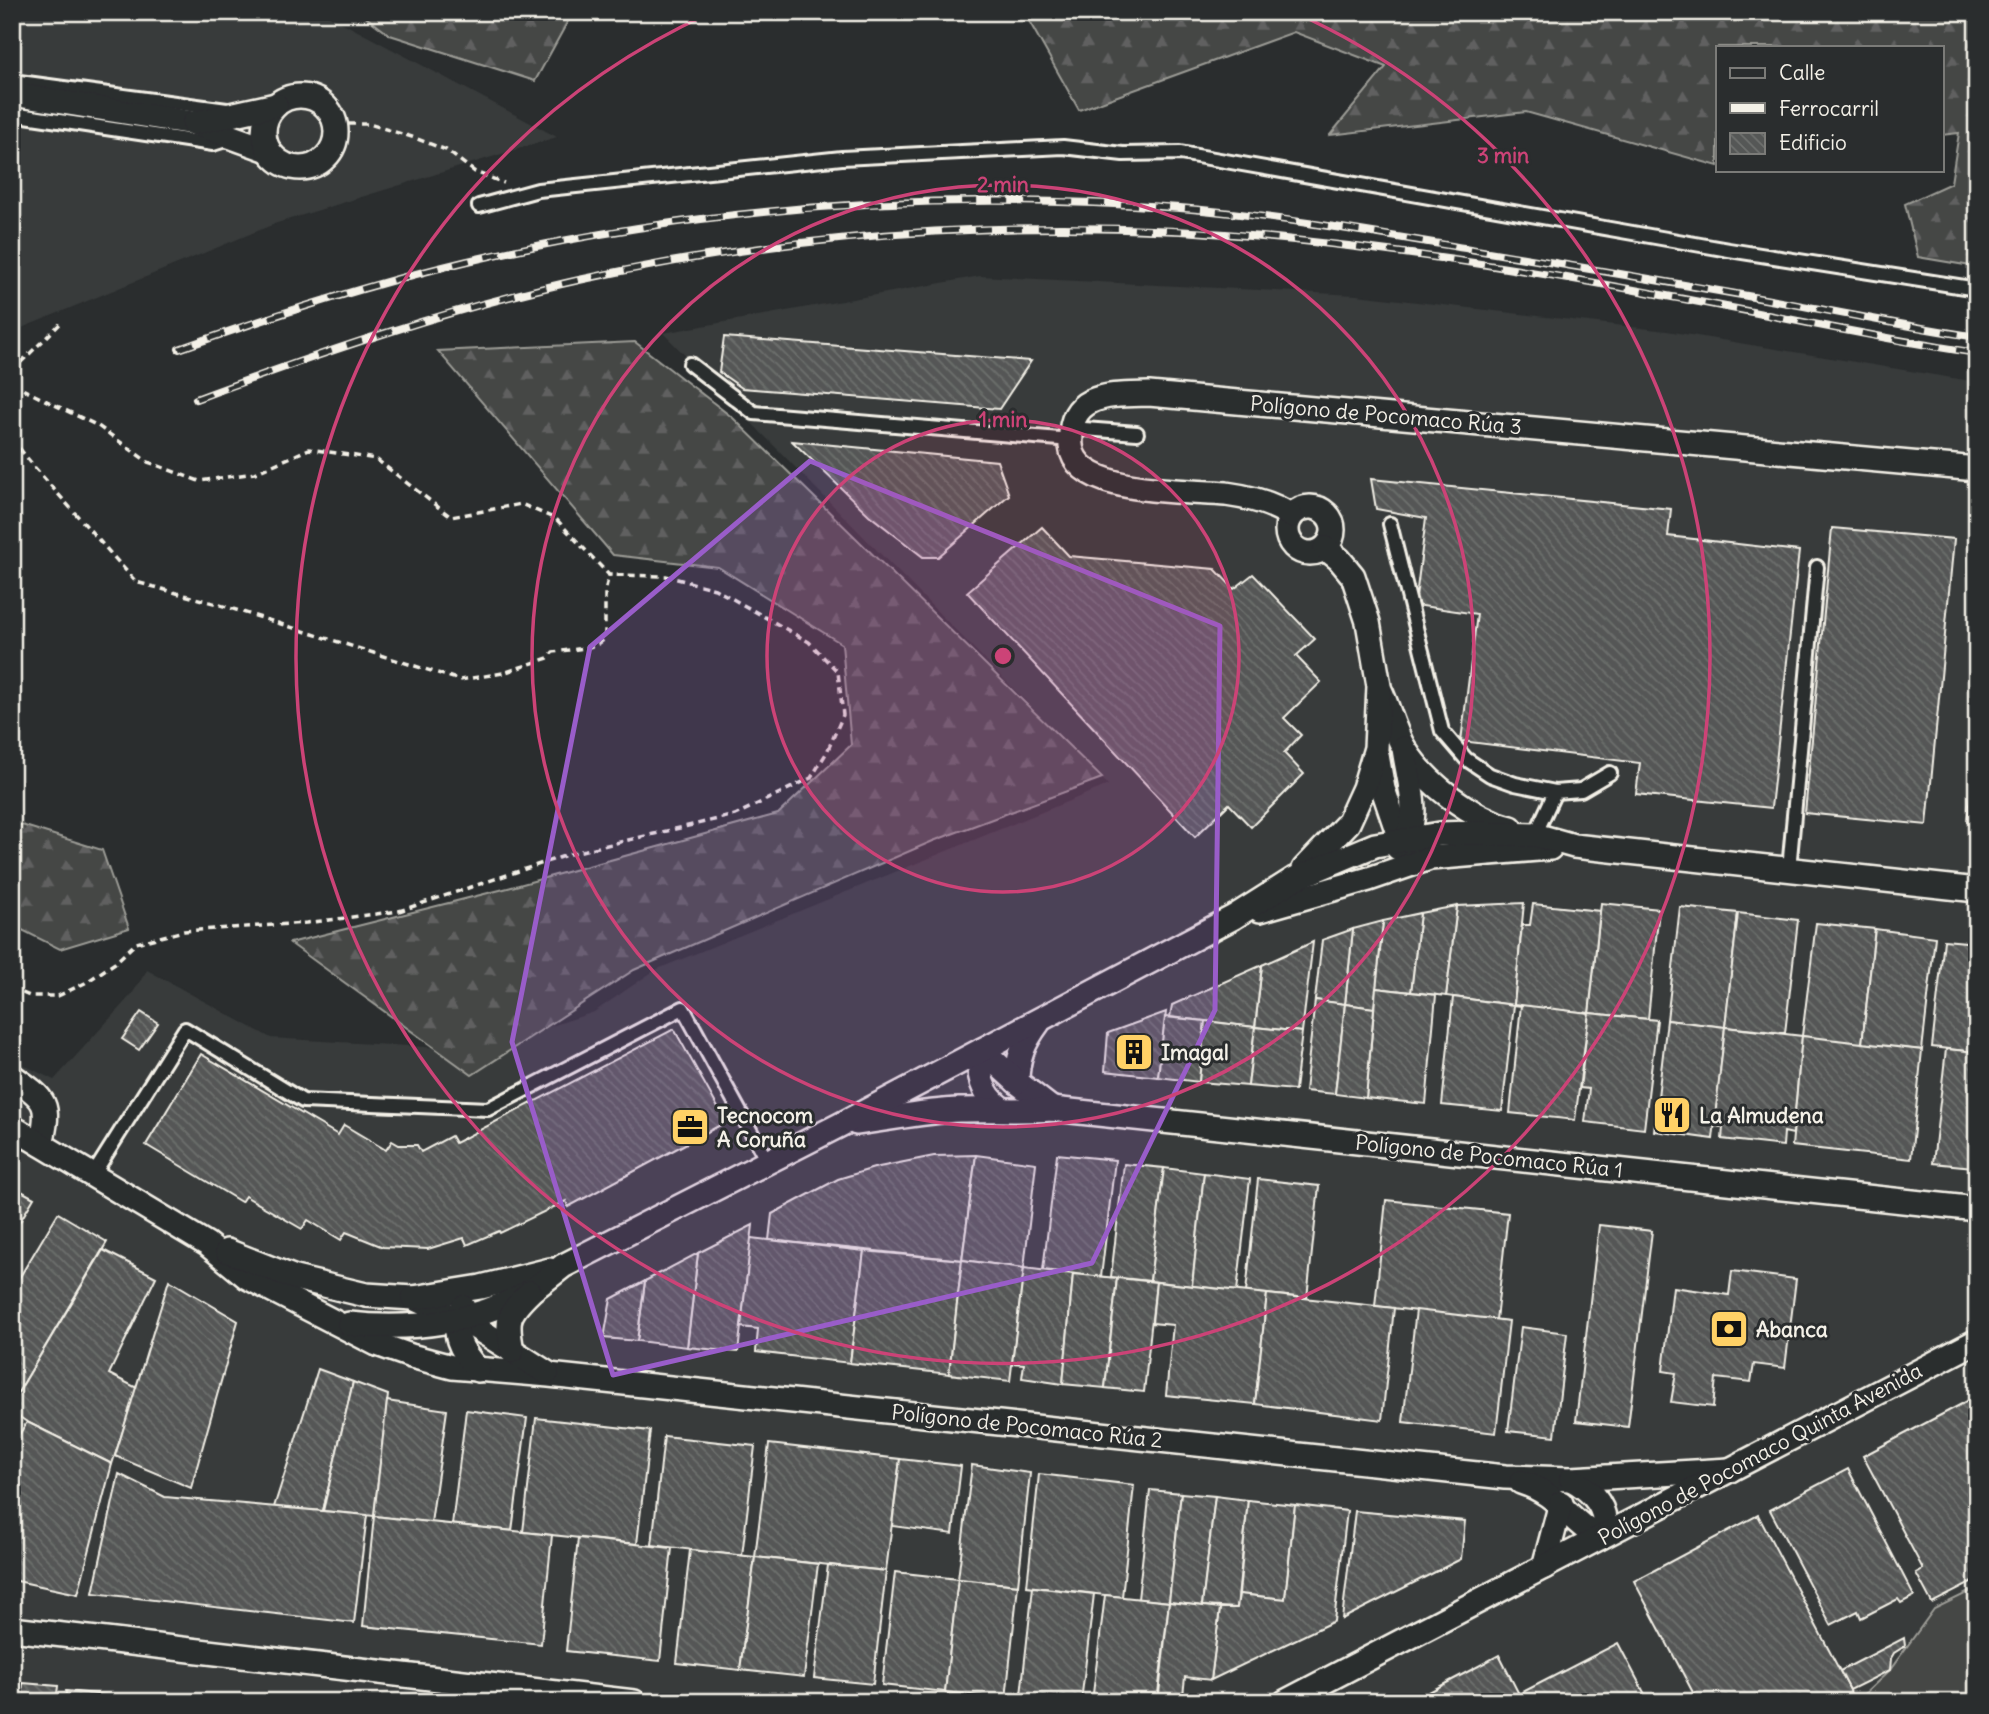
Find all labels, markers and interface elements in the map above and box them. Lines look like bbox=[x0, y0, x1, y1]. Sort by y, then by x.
legend bbox=[1716, 46, 1944, 172]
text: Calle bbox=[1779, 59, 1825, 86]
text: Ferrocarril bbox=[1779, 95, 1879, 122]
text: Edificio bbox=[1779, 129, 1847, 156]
text: 3 min bbox=[1477, 142, 1529, 169]
text: 2 min bbox=[977, 171, 1029, 198]
street label: Polígono de Pocomaco Rúa 3 bbox=[1249, 390, 1523, 440]
text: 1 min bbox=[979, 406, 1027, 433]
centre of rings bbox=[991, 644, 1015, 668]
building icon: Imagal bbox=[1113, 1031, 1155, 1073]
place label: Imagal bbox=[1161, 1039, 1229, 1066]
restaurant icon: La Almudena bbox=[1651, 1094, 1693, 1136]
place label: Tecnocom A Coruña bbox=[717, 1102, 814, 1153]
place label: La Almudena bbox=[1699, 1102, 1824, 1129]
office icon: Tecnocom A Coruña bbox=[669, 1106, 711, 1148]
street label: Polígono de Pocomaco Rúa 1 bbox=[1354, 1129, 1624, 1183]
bank icon: Abanca bbox=[1708, 1308, 1750, 1350]
place label: Abanca bbox=[1756, 1316, 1828, 1343]
street label: Polígono de Pocomaco Quinta Avenida bbox=[1593, 1357, 1927, 1551]
street label: Polígono de Pocomaco Rúa 2 bbox=[890, 1398, 1164, 1454]

